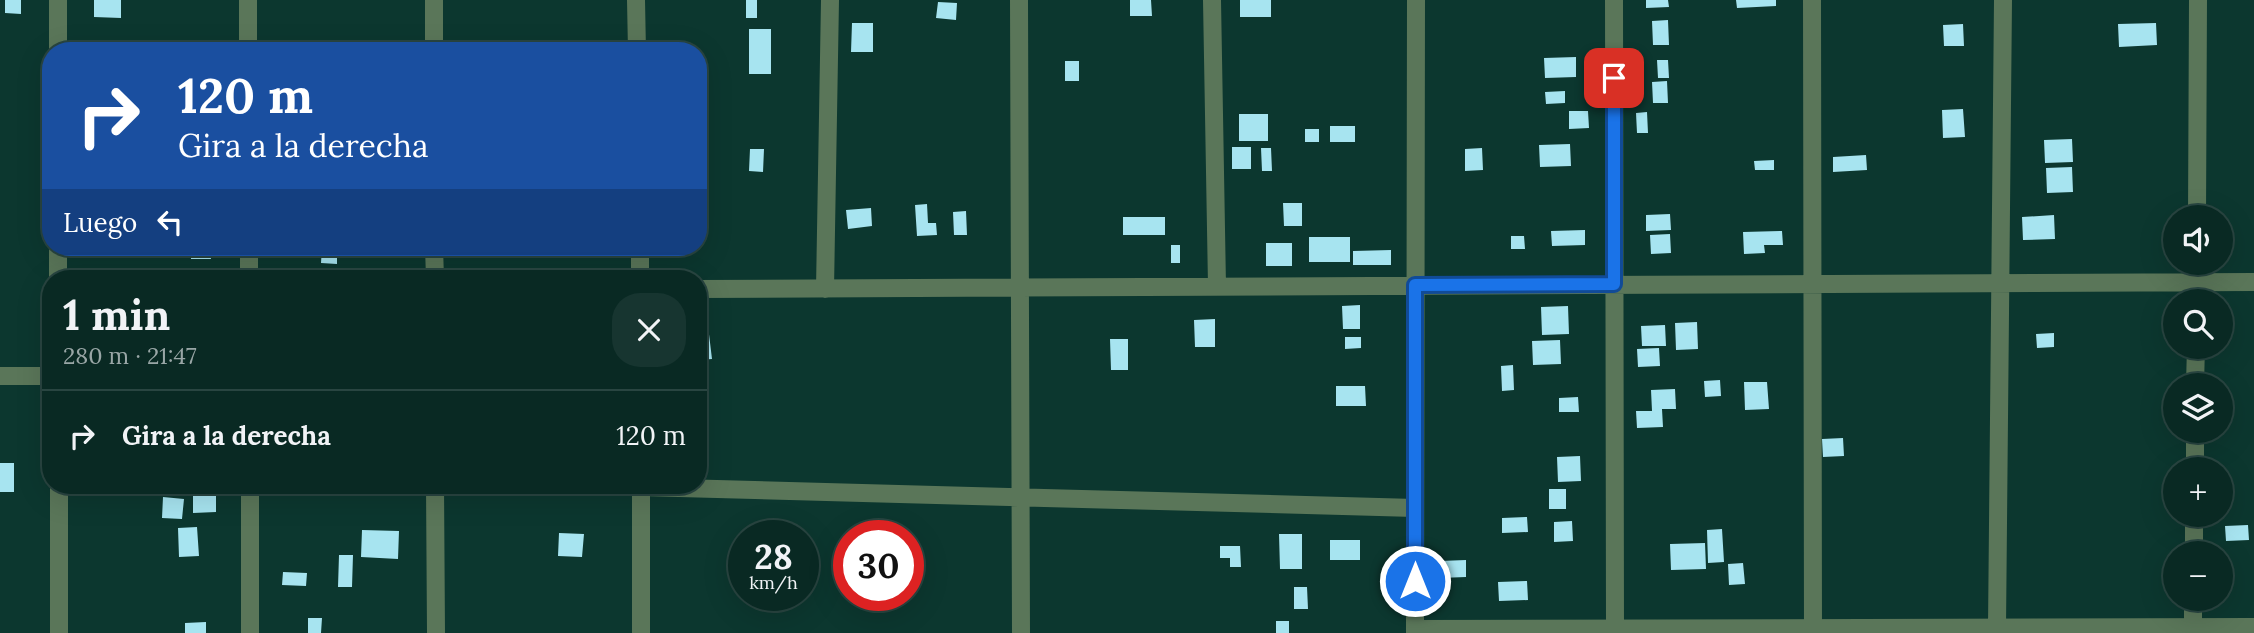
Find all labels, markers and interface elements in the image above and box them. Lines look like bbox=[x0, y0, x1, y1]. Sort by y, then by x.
pin bbox=[1584, 48, 1644, 108]
icon: arrive bbox=[1595, 59, 1633, 97]
text: 120 m bbox=[178, 64, 313, 126]
icon: right bbox=[63, 70, 154, 161]
text: Gira a la derecha bbox=[178, 125, 428, 166]
icon: left bbox=[151, 203, 189, 241]
map controls bbox=[2163, 205, 2233, 611]
button: sound bbox=[2163, 205, 2233, 275]
text: Luego bbox=[63, 206, 137, 239]
text: 1 min bbox=[63, 288, 170, 342]
button: search bbox=[2163, 289, 2233, 359]
button: close bbox=[612, 293, 686, 367]
text: 280 m · 21:47 bbox=[63, 341, 197, 370]
button: layers bbox=[2163, 373, 2233, 443]
icon: right bbox=[63, 417, 101, 455]
text: Gira a la derecha bbox=[122, 419, 331, 452]
text: 120 m bbox=[616, 419, 686, 452]
button: + bbox=[2163, 457, 2233, 527]
speed limit sign: 30 bbox=[833, 520, 924, 611]
text: 28 bbox=[754, 534, 793, 579]
button: − bbox=[2163, 541, 2233, 611]
position arrow bbox=[1378, 544, 1452, 618]
text: km/h bbox=[749, 571, 798, 594]

